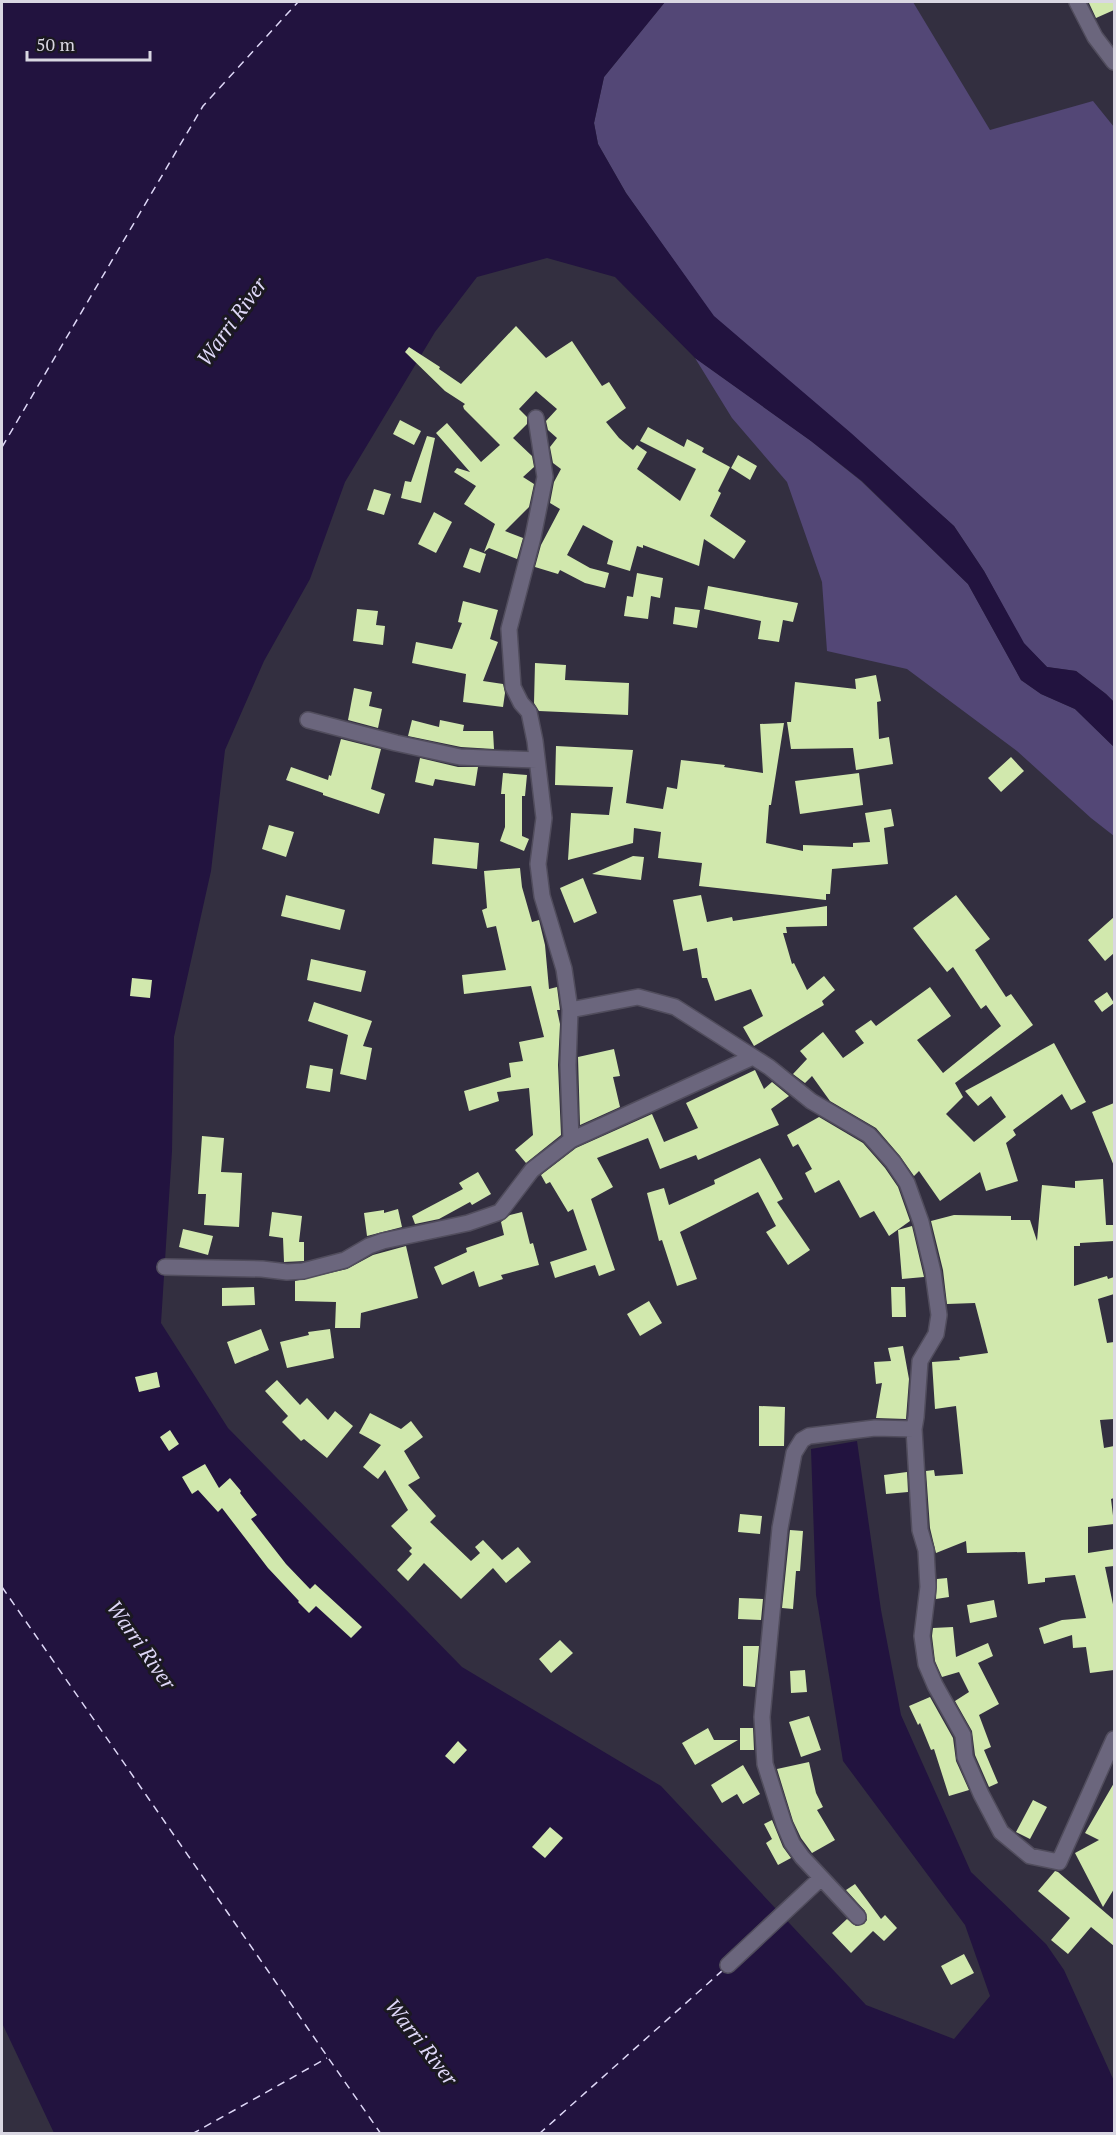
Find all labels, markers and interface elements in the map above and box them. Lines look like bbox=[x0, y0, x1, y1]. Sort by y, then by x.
scale bar bbox=[27, 24, 150, 62]
text: 50 m bbox=[36, 32, 76, 56]
water label: Warri River bbox=[190, 271, 273, 371]
water label: Warri River bbox=[101, 1594, 183, 1695]
water label: Warri River bbox=[379, 1992, 465, 2091]

